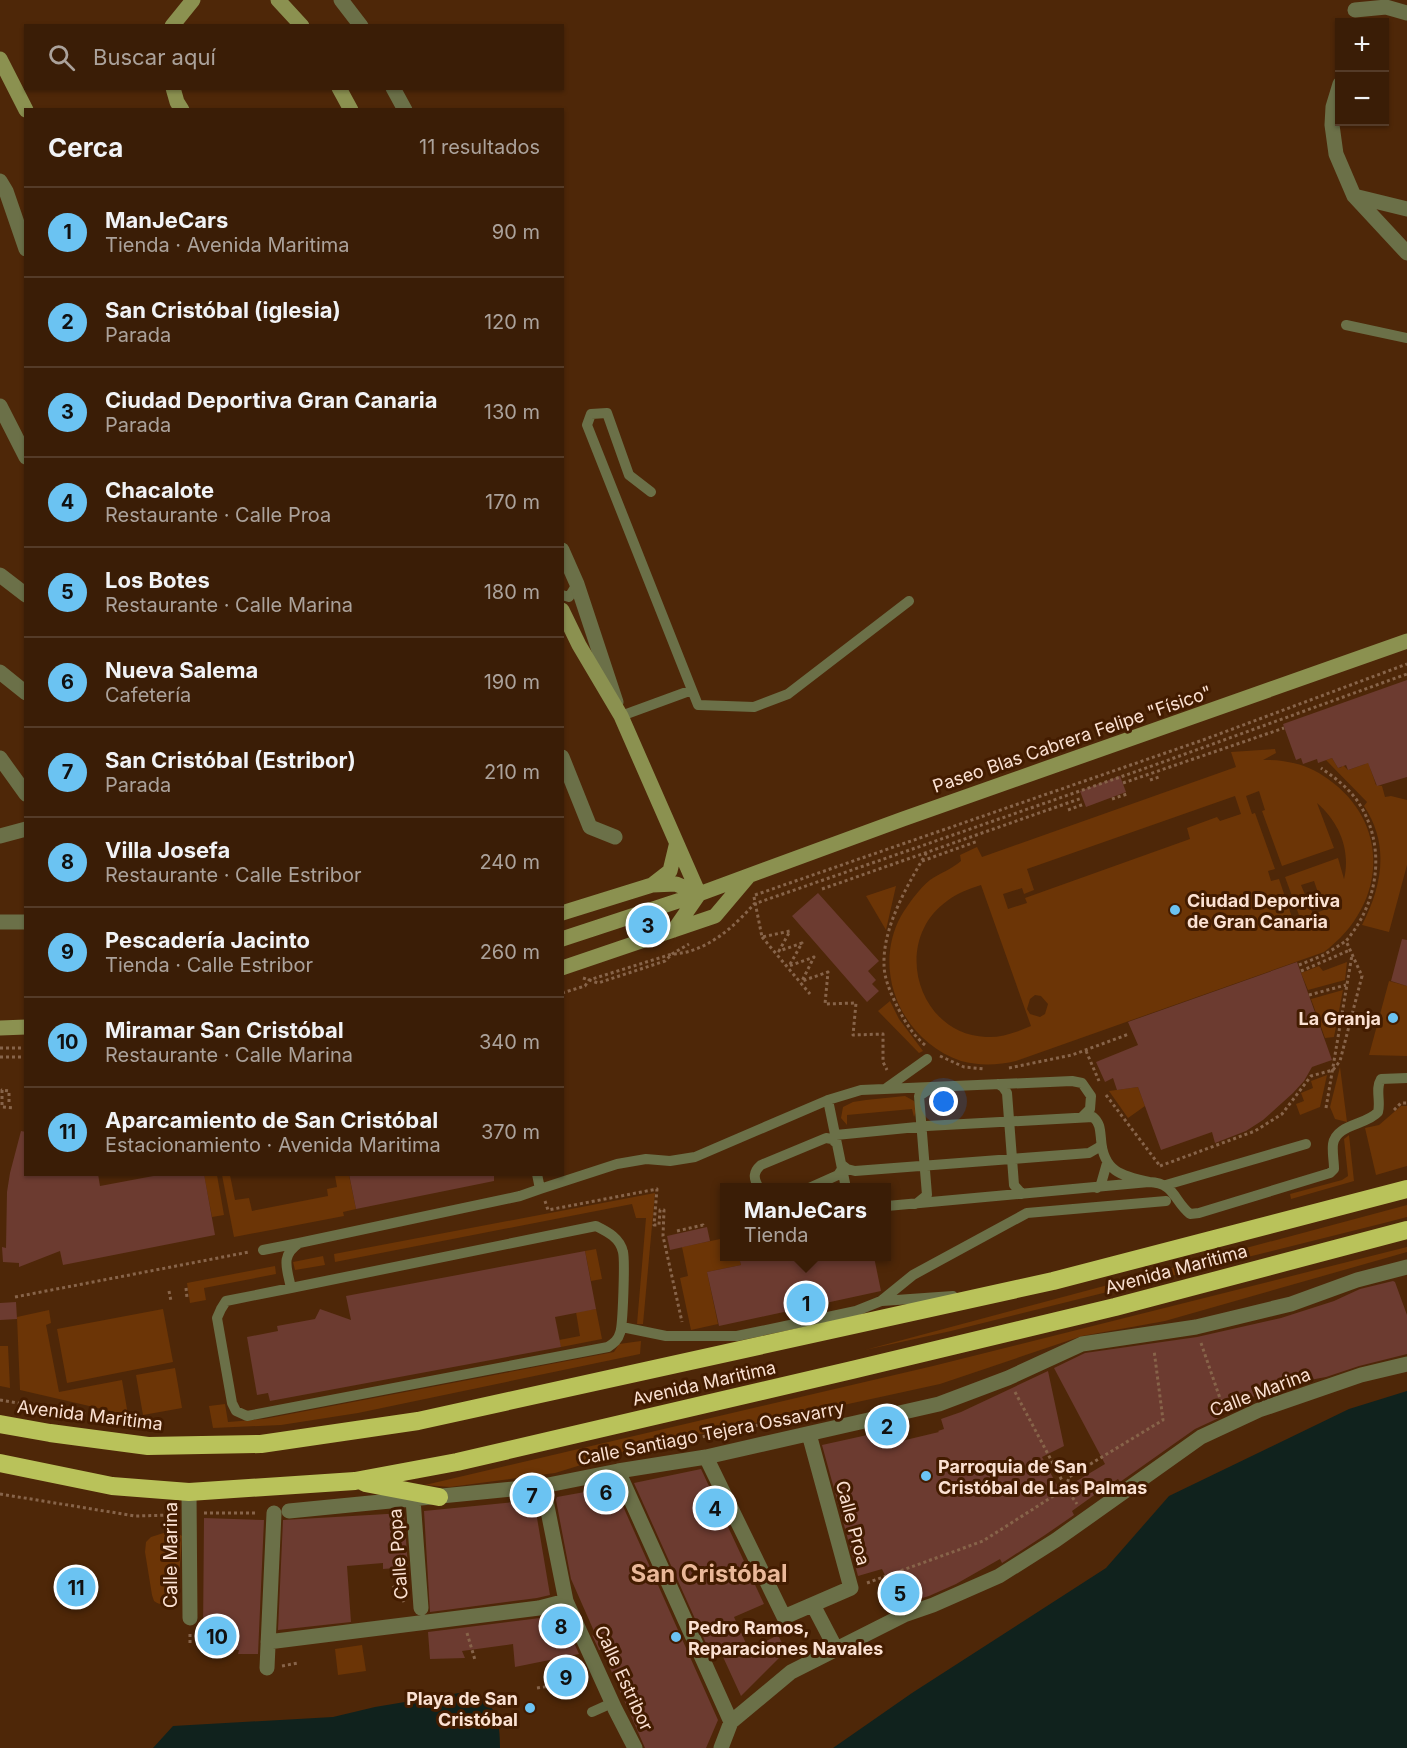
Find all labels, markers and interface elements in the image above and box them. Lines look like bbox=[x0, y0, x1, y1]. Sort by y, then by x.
map controls bbox=[1335, 18, 1389, 126]
button: + bbox=[1335, 18, 1389, 72]
search box bbox=[24, 24, 564, 90]
icon: search bbox=[45, 41, 78, 74]
text: Buscar aquí bbox=[93, 44, 216, 70]
button: − bbox=[1335, 72, 1389, 126]
text: Cerca bbox=[48, 132, 123, 163]
text: 11 resultados bbox=[419, 135, 540, 159]
text: ManJeCars bbox=[105, 207, 228, 233]
text: 1 bbox=[63, 220, 72, 244]
text: 90 m bbox=[492, 220, 540, 244]
text: Tienda · Avenida Maritima bbox=[105, 233, 350, 257]
text: San Cristóbal (iglesia) bbox=[105, 297, 341, 323]
text: 2 bbox=[61, 310, 74, 334]
text: 120 m bbox=[484, 310, 540, 334]
text: Parada bbox=[105, 323, 171, 347]
text: Ciudad Deportiva Gran Canaria bbox=[105, 387, 438, 413]
text: 3 bbox=[61, 400, 74, 424]
text: 130 m bbox=[484, 400, 540, 424]
text: Parada bbox=[105, 413, 171, 437]
text: Chacalote bbox=[105, 477, 214, 503]
text: 4 bbox=[61, 490, 74, 514]
text: 170 m bbox=[485, 490, 540, 514]
text: Restaurante · Calle Proa bbox=[105, 503, 331, 527]
text: Los Botes bbox=[105, 567, 210, 593]
text: 5 bbox=[61, 580, 74, 604]
text: 180 m bbox=[484, 580, 540, 604]
text: Restaurante · Calle Marina bbox=[105, 593, 353, 617]
text: Nueva Salema bbox=[105, 657, 258, 683]
text: 6 bbox=[61, 670, 74, 694]
text: 190 m bbox=[484, 670, 540, 694]
street label: Paseo Blas Cabrera Felipe "Físico" bbox=[930, 681, 1214, 797]
text: Cafetería bbox=[105, 683, 191, 707]
text: San Cristóbal (Estribor) bbox=[105, 747, 356, 773]
text: 7 bbox=[62, 760, 73, 784]
text: 210 m bbox=[484, 760, 540, 784]
text: Parada bbox=[105, 773, 171, 797]
text: Villa Josefa bbox=[105, 837, 230, 863]
text: 8 bbox=[61, 850, 74, 874]
text: 240 m bbox=[479, 850, 540, 874]
text: Restaurante · Calle Estribor bbox=[105, 863, 361, 887]
place label: Ciudad Deportiva de Gran Canaria bbox=[1187, 890, 1340, 932]
pin: 3 bbox=[628, 902, 668, 948]
marker: Ciudad Deportiva de Gran Canaria bbox=[1168, 903, 1182, 917]
text: Pescadería Jacinto bbox=[105, 927, 310, 953]
text: 9 bbox=[61, 940, 74, 964]
text: 260 m bbox=[480, 940, 540, 964]
text: Tienda · Calle Estribor bbox=[105, 953, 313, 977]
place label: La Granja bbox=[1299, 1008, 1381, 1029]
marker: La Granja bbox=[1386, 1011, 1400, 1025]
text: Miramar San Cristóbal bbox=[105, 1017, 344, 1043]
text: 10 bbox=[56, 1030, 79, 1054]
text: 340 m bbox=[479, 1030, 540, 1054]
text: Restaurante · Calle Marina bbox=[105, 1043, 353, 1067]
your location bbox=[929, 1087, 958, 1116]
text: Aparcamiento de San Cristóbal bbox=[105, 1107, 438, 1133]
text: 11 bbox=[59, 1120, 76, 1144]
text: 370 m bbox=[481, 1120, 540, 1144]
text: Estacionamiento · Avenida Maritima bbox=[105, 1133, 441, 1157]
popup bbox=[720, 1183, 891, 1261]
text: ManJeCars bbox=[744, 1197, 867, 1223]
text: Tienda bbox=[744, 1223, 809, 1247]
street label: Avenida Maritima bbox=[1102, 1240, 1250, 1298]
pin: 1 bbox=[786, 1280, 826, 1326]
street label: Avenida Maritima bbox=[630, 1356, 778, 1410]
street label: Calle Marina bbox=[1207, 1363, 1313, 1421]
street label: Avenida Maritima bbox=[16, 1396, 164, 1434]
street label: Calle Santiago Tejera Ossavarry bbox=[576, 1397, 846, 1469]
pin: 2 bbox=[868, 1404, 906, 1448]
place label: Parroquia de San Cristóbal de Las Palmas bbox=[938, 1456, 1147, 1498]
marker: Parroquia de San Cristóbal de Las Palmas bbox=[919, 1469, 933, 1483]
pin: 6 bbox=[586, 1470, 626, 1514]
pin: 7 bbox=[512, 1472, 552, 1518]
street label: Calle Proa bbox=[832, 1478, 874, 1568]
pin: 4 bbox=[696, 1486, 734, 1530]
street label: Calle Marina bbox=[160, 1502, 181, 1608]
street label: Calle Popa bbox=[384, 1508, 412, 1600]
district label: San Cristóbal bbox=[631, 1559, 788, 1588]
pin: 11 bbox=[56, 1564, 96, 1610]
pin: 5 bbox=[880, 1570, 920, 1616]
pin: 8 bbox=[542, 1604, 580, 1648]
pin: 10 bbox=[198, 1614, 236, 1658]
place label: Pedro Ramos, Reparaciones Navales bbox=[688, 1617, 883, 1659]
street label: Calle Estribor bbox=[590, 1622, 658, 1734]
marker: Pedro Ramos, Reparaciones Navales bbox=[669, 1630, 683, 1644]
pin: 9 bbox=[546, 1654, 586, 1700]
place label: Playa de San Cristóbal bbox=[406, 1688, 518, 1730]
marker: Playa de San Cristóbal bbox=[523, 1701, 537, 1715]

